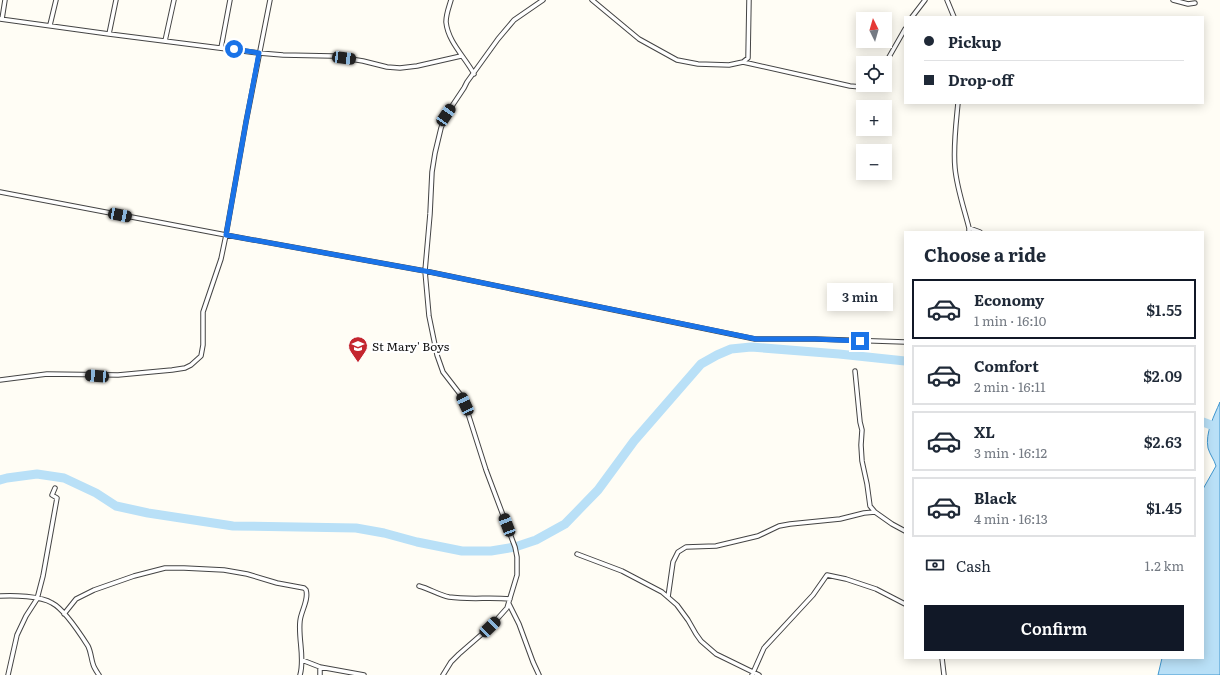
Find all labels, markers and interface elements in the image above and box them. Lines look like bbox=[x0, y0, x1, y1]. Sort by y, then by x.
north arrow bbox=[856, 12, 892, 48]
map controls bbox=[856, 12, 892, 180]
text: Pickup bbox=[948, 30, 1001, 53]
route start bbox=[225, 40, 243, 58]
car bbox=[331, 51, 357, 65]
button: locate bbox=[856, 56, 892, 92]
text: Drop-off bbox=[948, 68, 1013, 91]
button: + bbox=[856, 100, 892, 136]
car bbox=[434, 102, 458, 128]
button: − bbox=[856, 144, 892, 180]
car bbox=[107, 207, 133, 223]
text: Choose a ride bbox=[924, 241, 1046, 268]
callout: 3 min bbox=[827, 283, 893, 311]
text: 3 min bbox=[842, 287, 878, 306]
text: Economy bbox=[974, 288, 1044, 311]
icon: car bbox=[926, 291, 962, 327]
text: $1.55 bbox=[1146, 298, 1182, 321]
text: 1 min · 16:10 bbox=[974, 311, 1046, 330]
route end bbox=[851, 332, 869, 350]
school or university icon: St Mary' Boys bbox=[347, 335, 369, 363]
place label: St Mary' Boys bbox=[372, 337, 450, 355]
text: Comfort bbox=[974, 354, 1039, 377]
icon: car bbox=[926, 357, 962, 393]
text: $2.09 bbox=[1143, 364, 1182, 387]
car bbox=[85, 369, 109, 383]
text: 2 min · 16:11 bbox=[974, 377, 1045, 396]
car bbox=[454, 391, 476, 417]
text: XL bbox=[974, 420, 995, 443]
icon: car bbox=[926, 423, 962, 459]
text: $2.63 bbox=[1144, 430, 1182, 453]
text: 3 min · 16:12 bbox=[974, 443, 1047, 462]
text: Black bbox=[974, 486, 1017, 509]
icon: car bbox=[926, 489, 962, 525]
text: $1.45 bbox=[1146, 496, 1182, 519]
text: 4 min · 16:13 bbox=[974, 509, 1048, 528]
car bbox=[497, 512, 517, 538]
icon: cash bbox=[924, 554, 946, 576]
text: Cash bbox=[956, 554, 991, 577]
text: 1.2 km bbox=[1145, 556, 1184, 575]
button: Confirm bbox=[924, 605, 1184, 651]
car bbox=[477, 614, 503, 640]

